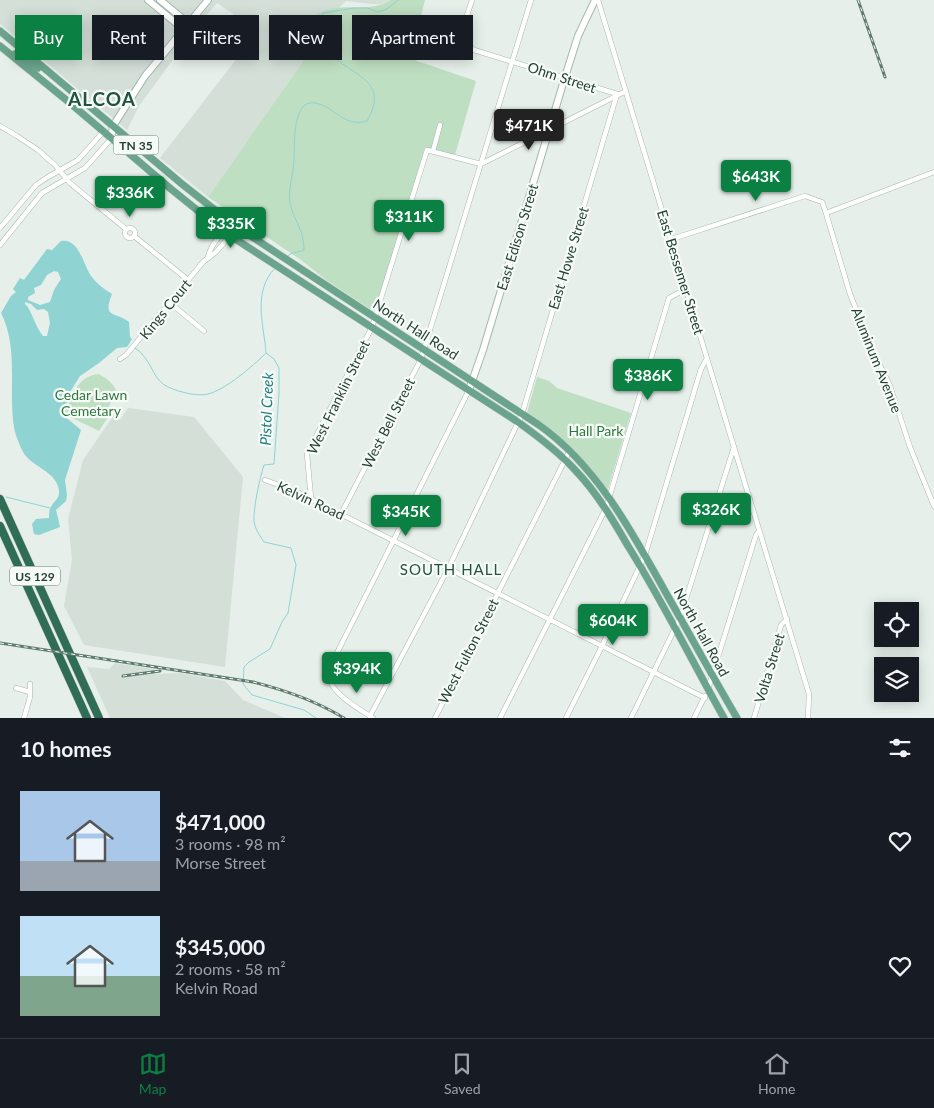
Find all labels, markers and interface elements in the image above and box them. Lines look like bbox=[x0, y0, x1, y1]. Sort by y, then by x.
chip: Buy bbox=[15, 15, 82, 60]
chip: Rent bbox=[92, 15, 164, 60]
chip: Filters bbox=[174, 15, 259, 60]
chip: New bbox=[269, 15, 342, 60]
chip: Apartment bbox=[352, 15, 473, 60]
street label: Ohm Street bbox=[526, 58, 598, 96]
district label: ALCOA bbox=[67, 87, 136, 110]
pin: $471K bbox=[494, 108, 564, 151]
text: $471K bbox=[505, 115, 553, 134]
road number: TN 35 bbox=[114, 136, 158, 154]
pin: $643K bbox=[721, 160, 791, 202]
text: $643K bbox=[732, 166, 780, 185]
pin: $336K bbox=[95, 176, 165, 218]
street label: East Edison Street bbox=[493, 181, 541, 293]
text: $336K bbox=[106, 182, 154, 201]
pin: $311K bbox=[374, 200, 444, 242]
street label: East Howe Street bbox=[544, 205, 592, 311]
pin: $335K bbox=[196, 206, 266, 249]
text: $311K bbox=[385, 206, 433, 225]
street label: East Bessemer Street bbox=[654, 208, 708, 336]
text: $335K bbox=[207, 213, 255, 232]
street label: Kings Court bbox=[136, 275, 194, 343]
street label: North Hall Road bbox=[370, 295, 462, 363]
street label: Aluminum Avenue bbox=[848, 305, 906, 415]
street label: West Franklin Street bbox=[303, 337, 373, 457]
pin: $386K bbox=[613, 358, 683, 401]
text: $386K bbox=[624, 365, 672, 384]
water label: Pistol Creek bbox=[256, 371, 276, 446]
street label: West Bell Street bbox=[358, 375, 418, 471]
park label: Cedar Lawn Cemetary bbox=[55, 386, 127, 419]
park label: Hall Park bbox=[569, 422, 624, 439]
street label: Kelvin Road bbox=[275, 477, 347, 523]
pin: $326K bbox=[681, 492, 751, 535]
pin: $345K bbox=[371, 494, 441, 537]
text: $326K bbox=[692, 499, 740, 518]
text: $345K bbox=[382, 501, 430, 520]
district label: SOUTH HALL bbox=[400, 560, 502, 578]
road number: US 129 bbox=[10, 566, 60, 586]
street label: North Hall Road bbox=[671, 585, 733, 679]
street label: West Fulton Street bbox=[434, 596, 502, 706]
map controls bbox=[874, 602, 919, 702]
button: locate bbox=[874, 602, 919, 647]
pin: $604K bbox=[578, 604, 648, 646]
text: $604K bbox=[589, 610, 637, 629]
street label: Volta Street bbox=[750, 631, 788, 705]
pin: $394K bbox=[322, 652, 392, 694]
button: layers bbox=[874, 657, 919, 702]
text: $394K bbox=[333, 658, 381, 677]
icon: filters bbox=[886, 734, 914, 762]
text: 10 homes bbox=[20, 736, 111, 761]
text: $471,000 bbox=[175, 809, 265, 834]
icon: home bbox=[60, 811, 120, 871]
icon: heart bbox=[886, 827, 914, 855]
text: 3 rooms · 98 m² bbox=[175, 834, 286, 853]
text: Morse Street bbox=[175, 853, 266, 872]
text: $345,000 bbox=[175, 934, 265, 959]
icon: home bbox=[60, 936, 120, 996]
icon: heart bbox=[886, 952, 914, 980]
text: 2 rooms · 58 m² bbox=[175, 959, 286, 978]
text: Kelvin Road bbox=[175, 978, 258, 997]
tab: Map bbox=[139, 1050, 167, 1097]
tab: Saved bbox=[444, 1050, 481, 1097]
tab: Home bbox=[758, 1050, 795, 1097]

